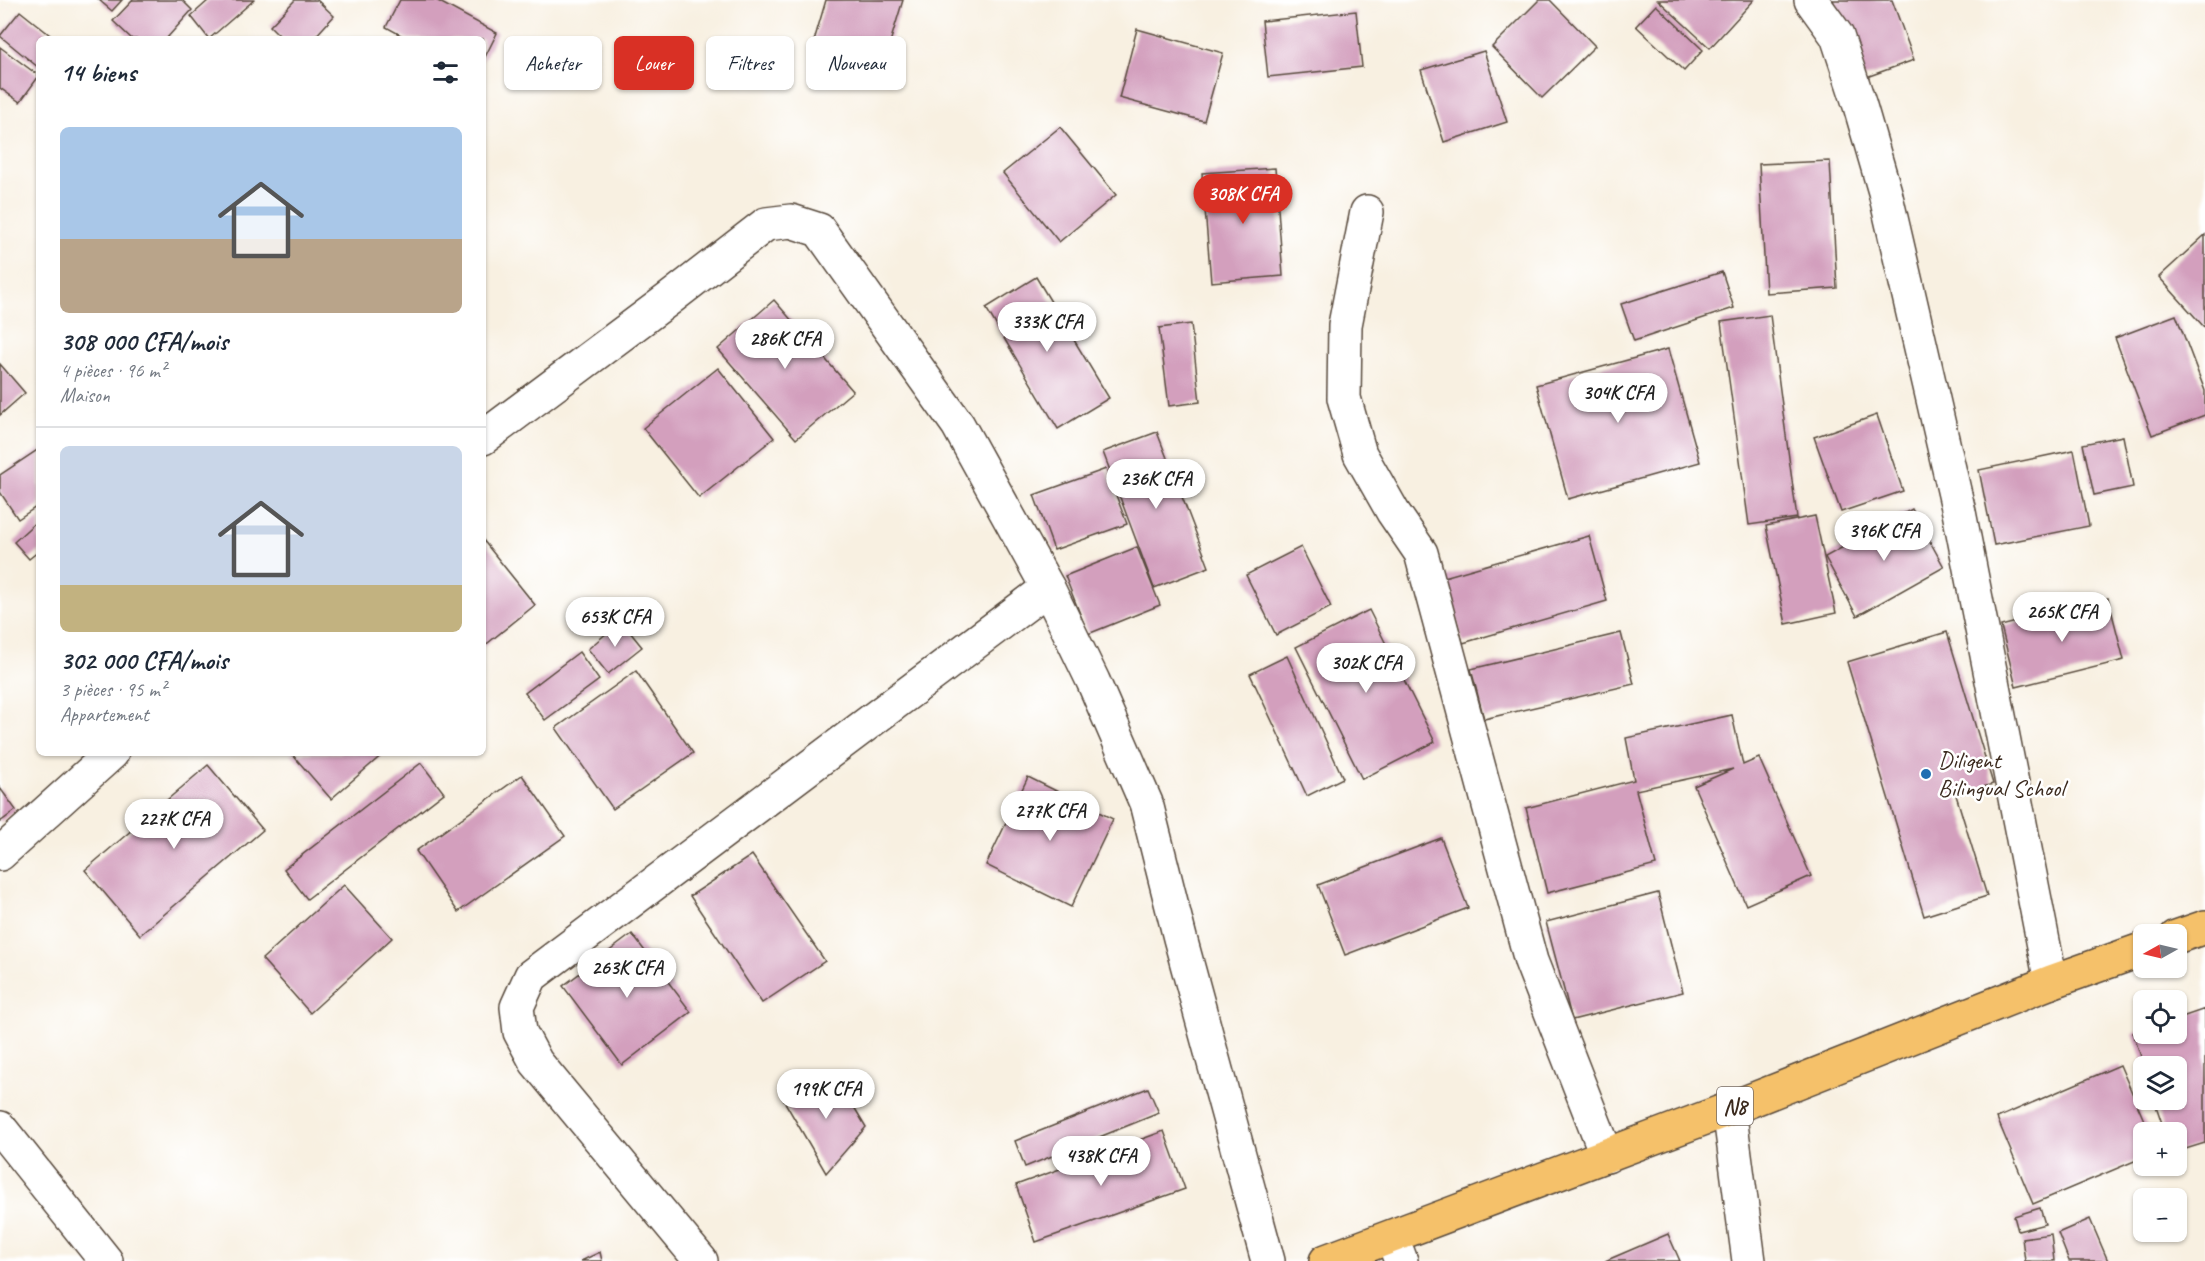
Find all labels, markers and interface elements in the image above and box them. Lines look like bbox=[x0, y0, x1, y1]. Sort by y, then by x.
chip: Acheter bbox=[504, 36, 602, 90]
chip: Louer bbox=[614, 36, 694, 90]
chip: Filtres bbox=[706, 36, 794, 90]
chip: Nouveau bbox=[806, 36, 906, 90]
text: 14 biens bbox=[60, 56, 136, 89]
icon: filters bbox=[429, 56, 462, 89]
icon: home bbox=[207, 166, 315, 274]
pin: 308K CFA bbox=[1181, 174, 1305, 225]
text: 308K CFA bbox=[1208, 181, 1278, 206]
pin: 333K CFA bbox=[985, 302, 1109, 353]
text: 333K CFA bbox=[1012, 309, 1082, 334]
pin: 286K CFA bbox=[723, 319, 847, 370]
text: 308 000 CFA/mois bbox=[60, 325, 228, 358]
text: 286K CFA bbox=[749, 326, 821, 351]
text: 4 pièces · 96 m² bbox=[60, 358, 166, 383]
pin: 304K CFA bbox=[1556, 373, 1680, 424]
text: 304K CFA bbox=[1583, 380, 1653, 405]
text: Maison bbox=[60, 383, 110, 408]
pin: 236K CFA bbox=[1094, 459, 1218, 510]
text: 236K CFA bbox=[1120, 466, 1192, 491]
icon: home bbox=[207, 485, 315, 593]
pin: 396K CFA bbox=[1822, 511, 1946, 562]
text: 396K CFA bbox=[1848, 518, 1920, 543]
pin: 265K CFA bbox=[2000, 592, 2124, 643]
pin: 653K CFA bbox=[553, 597, 677, 648]
text: 265K CFA bbox=[2026, 599, 2098, 624]
text: 653K CFA bbox=[579, 604, 651, 629]
pin: 302K CFA bbox=[1304, 643, 1428, 694]
text: 302 000 CFA/mois bbox=[60, 644, 228, 677]
text: 302K CFA bbox=[1331, 650, 1401, 675]
text: 3 pièces · 95 m² bbox=[60, 677, 166, 702]
text: Appartement bbox=[60, 702, 149, 727]
place label: Diligent Bilingual School bbox=[1938, 745, 2068, 803]
marker: Diligent Bilingual School bbox=[1919, 767, 1933, 781]
pin: 277K CFA bbox=[988, 791, 1112, 842]
text: 277K CFA bbox=[1015, 798, 1085, 823]
pin: 227K CFA bbox=[112, 799, 236, 850]
text: 227K CFA bbox=[139, 806, 209, 831]
north arrow bbox=[2133, 924, 2187, 978]
map controls bbox=[2133, 924, 2187, 1242]
pin: 263K CFA bbox=[565, 948, 689, 999]
text: 263K CFA bbox=[591, 955, 663, 980]
button: locate bbox=[2133, 990, 2187, 1044]
button: layers bbox=[2133, 1056, 2187, 1110]
pin: 199K CFA bbox=[764, 1069, 888, 1120]
text: 199K CFA bbox=[791, 1076, 861, 1101]
road number: N8 bbox=[1717, 1087, 1753, 1125]
button: + bbox=[2133, 1122, 2187, 1176]
pin: 438K CFA bbox=[1039, 1136, 1163, 1187]
text: 438K CFA bbox=[1066, 1143, 1136, 1168]
button: − bbox=[2133, 1188, 2187, 1242]

